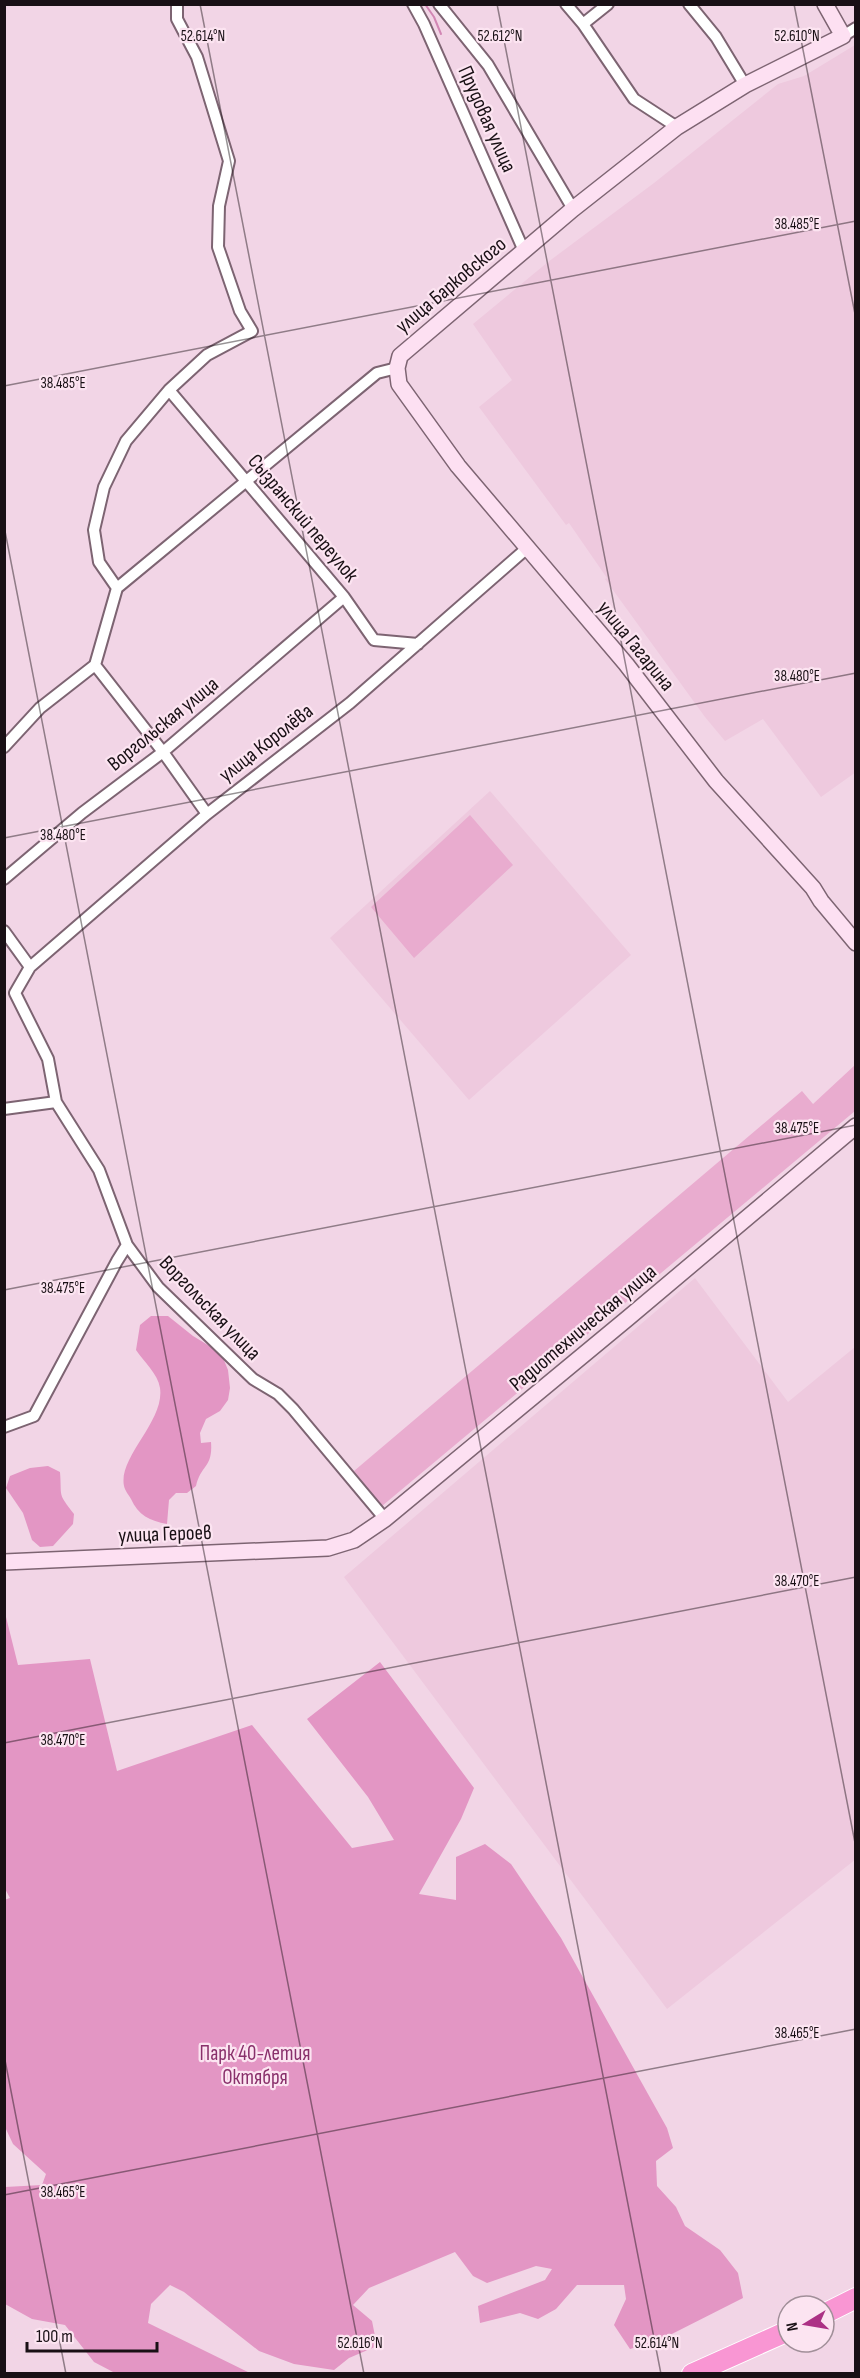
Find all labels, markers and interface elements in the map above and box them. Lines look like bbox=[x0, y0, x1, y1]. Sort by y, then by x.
text: 52.614°N bbox=[181, 27, 225, 46]
text: 52.612°N bbox=[478, 27, 522, 46]
text: 52.610°N bbox=[774, 27, 820, 46]
street label: Прудовая улица bbox=[452, 62, 522, 176]
text: 38.485°E bbox=[774, 215, 820, 234]
street label: улица Барковского bbox=[391, 232, 511, 338]
text: 38.485°E bbox=[40, 374, 86, 393]
street label: Сызранский переулок bbox=[242, 449, 364, 587]
street label: улица Гагарина bbox=[592, 596, 680, 696]
text: 38.480°E bbox=[774, 667, 820, 686]
street label: Воргольская улица bbox=[103, 672, 223, 776]
street label: улица Королёва bbox=[214, 699, 318, 787]
text: 38.480°E bbox=[40, 826, 86, 845]
text: 38.475°E bbox=[775, 1119, 819, 1138]
street label: Воргольская улица bbox=[154, 1251, 266, 1365]
street label: Радиотехническая улица bbox=[505, 1259, 661, 1397]
text: 38.475°E bbox=[41, 1279, 85, 1298]
street label: улица Героев bbox=[118, 1520, 212, 1548]
text: 38.470°E bbox=[774, 1572, 820, 1591]
text: 38.470°E bbox=[40, 1731, 86, 1750]
text: 38.465°E bbox=[774, 2024, 820, 2043]
park label: Парк 40-летия Октября bbox=[200, 2041, 310, 2090]
text: 38.465°E bbox=[40, 2183, 86, 2202]
north arrow bbox=[776, 2294, 836, 2354]
scale bar bbox=[27, 2315, 158, 2353]
text: N bbox=[783, 2321, 803, 2333]
text: 100 m bbox=[36, 2326, 73, 2347]
text: 52.616°N bbox=[337, 2334, 383, 2353]
text: 52.614°N bbox=[635, 2334, 679, 2353]

